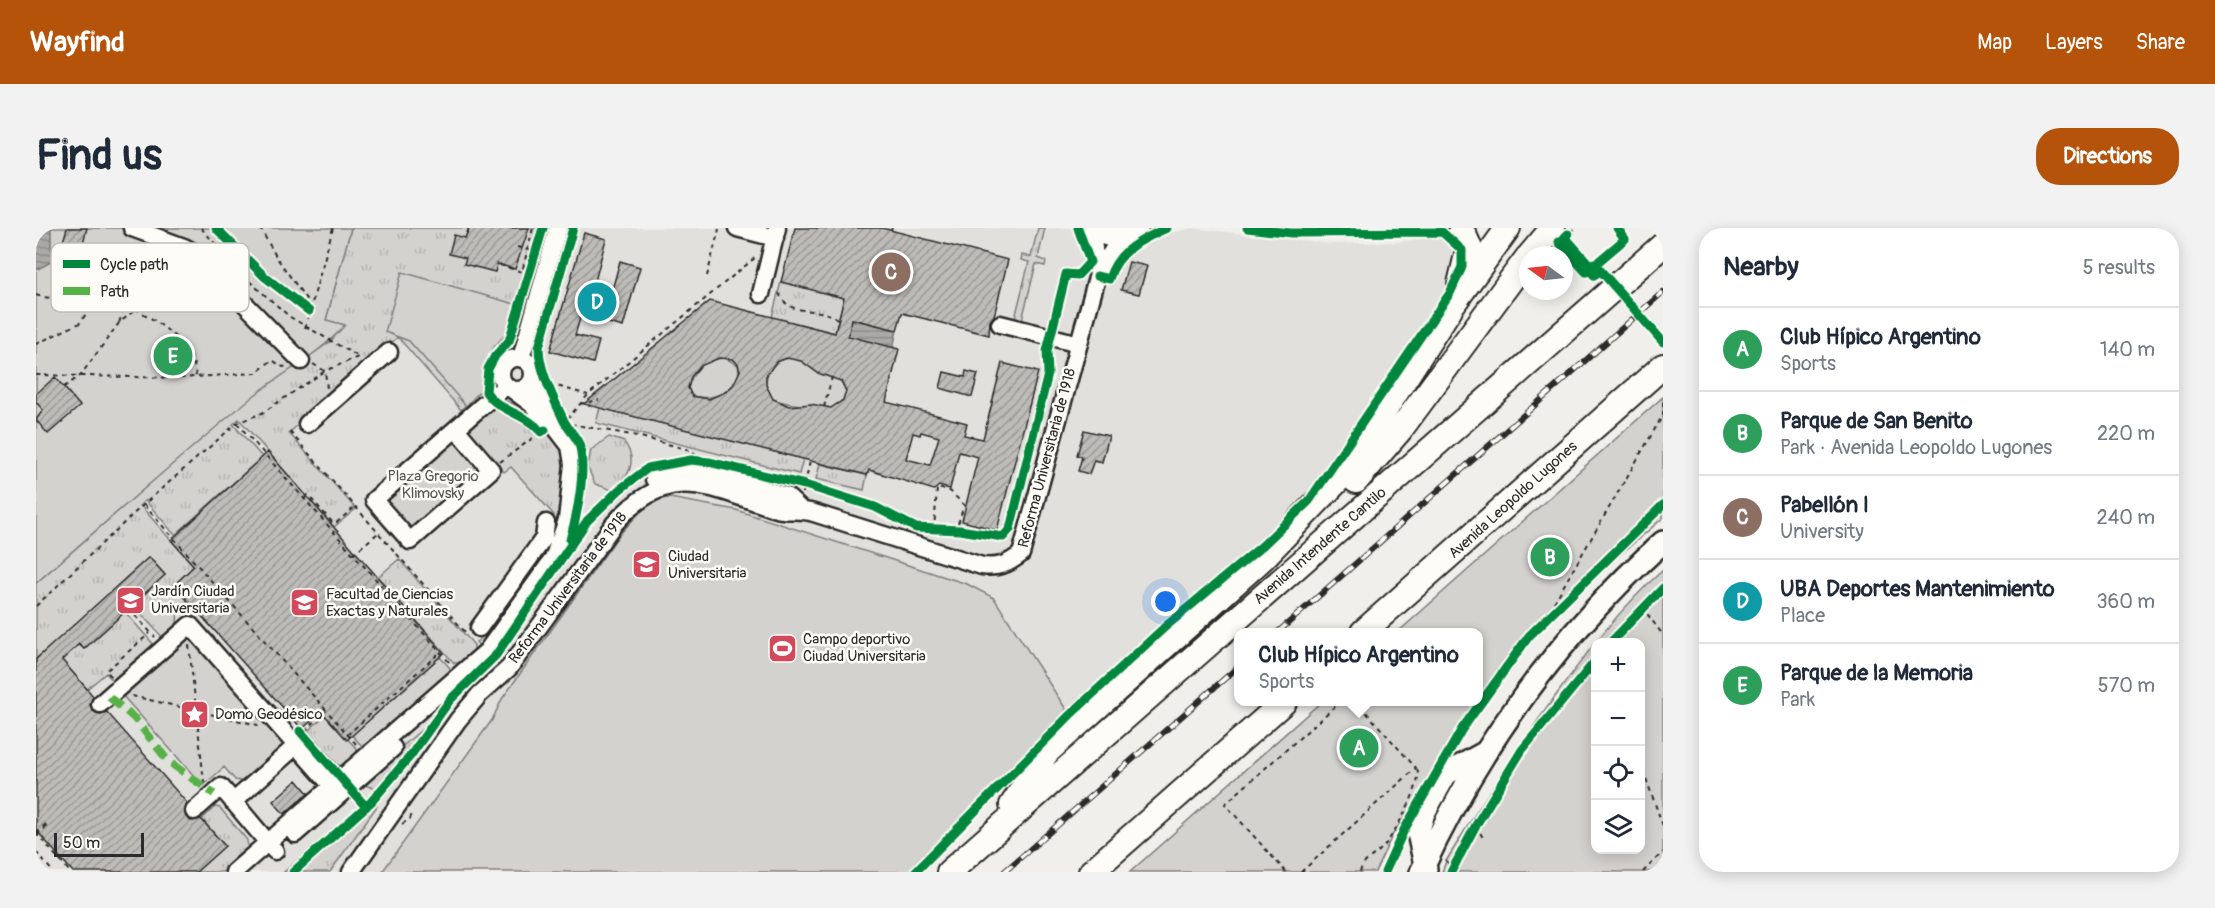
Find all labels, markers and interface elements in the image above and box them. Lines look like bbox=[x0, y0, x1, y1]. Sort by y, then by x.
text: Wayfind bbox=[30, 25, 125, 60]
text: Map bbox=[1977, 29, 2012, 56]
text: Layers bbox=[2045, 29, 2103, 56]
text: Share bbox=[2136, 29, 2185, 56]
button: Directions bbox=[2036, 128, 2179, 185]
text: Find us bbox=[36, 130, 162, 182]
legend bbox=[51, 243, 249, 312]
north arrow bbox=[1519, 246, 1573, 300]
pin: C bbox=[872, 250, 910, 294]
text: Nearby bbox=[1723, 251, 1799, 283]
text: Cycle path bbox=[100, 255, 168, 275]
text: 5 results bbox=[2083, 255, 2155, 280]
pin: D bbox=[578, 280, 616, 325]
text: Path bbox=[100, 282, 129, 302]
text: Club Hípico Argentino bbox=[1780, 323, 1981, 351]
pin: E bbox=[154, 334, 192, 378]
text: A bbox=[1736, 337, 1749, 362]
text: 140 m bbox=[2100, 337, 2155, 362]
text: Sports bbox=[1780, 351, 1836, 376]
street label: Reforma Universitaria de 1918 bbox=[1014, 366, 1080, 550]
text: Parque de San Benito bbox=[1780, 407, 1972, 435]
text: B bbox=[1737, 421, 1748, 446]
text: 220 m bbox=[2097, 421, 2155, 446]
text: Park · Avenida Leopoldo Lugones bbox=[1780, 435, 2052, 460]
street label: Avenida Leopoldo Lugones bbox=[1445, 437, 1581, 563]
park label: Plaza Gregorio Klimovsky bbox=[388, 467, 478, 503]
street label: Avenida Intendente Cantilo bbox=[1250, 483, 1390, 609]
text: Pabellón I bbox=[1780, 491, 1869, 519]
text: C bbox=[1736, 505, 1749, 530]
text: 240 m bbox=[2096, 505, 2155, 530]
street label: Reforma Universitaria de 1918 bbox=[505, 508, 632, 668]
text: University bbox=[1780, 519, 1864, 544]
pin: B bbox=[1530, 534, 1570, 580]
place label: Ciudad Universitaria bbox=[668, 547, 746, 583]
school or university icon: Ciudad Universitaria bbox=[631, 549, 663, 581]
text: UBA Deportes Mantenimiento bbox=[1780, 575, 2055, 603]
place label: Jardín Ciudad Universitaria bbox=[151, 582, 235, 618]
school or university icon: Jardín Ciudad Universitaria bbox=[114, 584, 146, 616]
place label: Facultad de Ciencias Exactas y Naturales bbox=[326, 585, 453, 621]
school or university icon: Facultad de Ciencias Exactas y Naturales bbox=[289, 587, 321, 619]
your location bbox=[1151, 587, 1180, 616]
text: D bbox=[1736, 589, 1749, 614]
text: 360 m bbox=[2096, 589, 2155, 614]
text: Place bbox=[1780, 603, 1825, 628]
popup bbox=[1234, 628, 1483, 706]
place label: Campo deportivo Ciudad Universitaria bbox=[803, 630, 926, 666]
sports icon: Campo deportivo Ciudad Universitaria bbox=[766, 632, 798, 664]
map controls bbox=[1591, 638, 1645, 854]
button: + bbox=[1591, 638, 1645, 692]
text: Club Hípico Argentino bbox=[1258, 641, 1459, 669]
text: Parque de la Memoria bbox=[1780, 659, 1973, 687]
text: Sports bbox=[1258, 669, 1314, 694]
text: E bbox=[1737, 673, 1748, 698]
text: 570 m bbox=[2098, 673, 2155, 698]
text: Park bbox=[1780, 687, 1815, 712]
button: − bbox=[1591, 692, 1645, 746]
place icon: Domo Geodésico bbox=[178, 698, 210, 730]
place label: Domo Geodésico bbox=[215, 705, 322, 724]
pin: A bbox=[1340, 726, 1378, 770]
button: locate bbox=[1591, 746, 1645, 800]
button: layers bbox=[1591, 800, 1645, 854]
scale bar bbox=[54, 830, 144, 858]
text: 50 m bbox=[63, 833, 100, 853]

